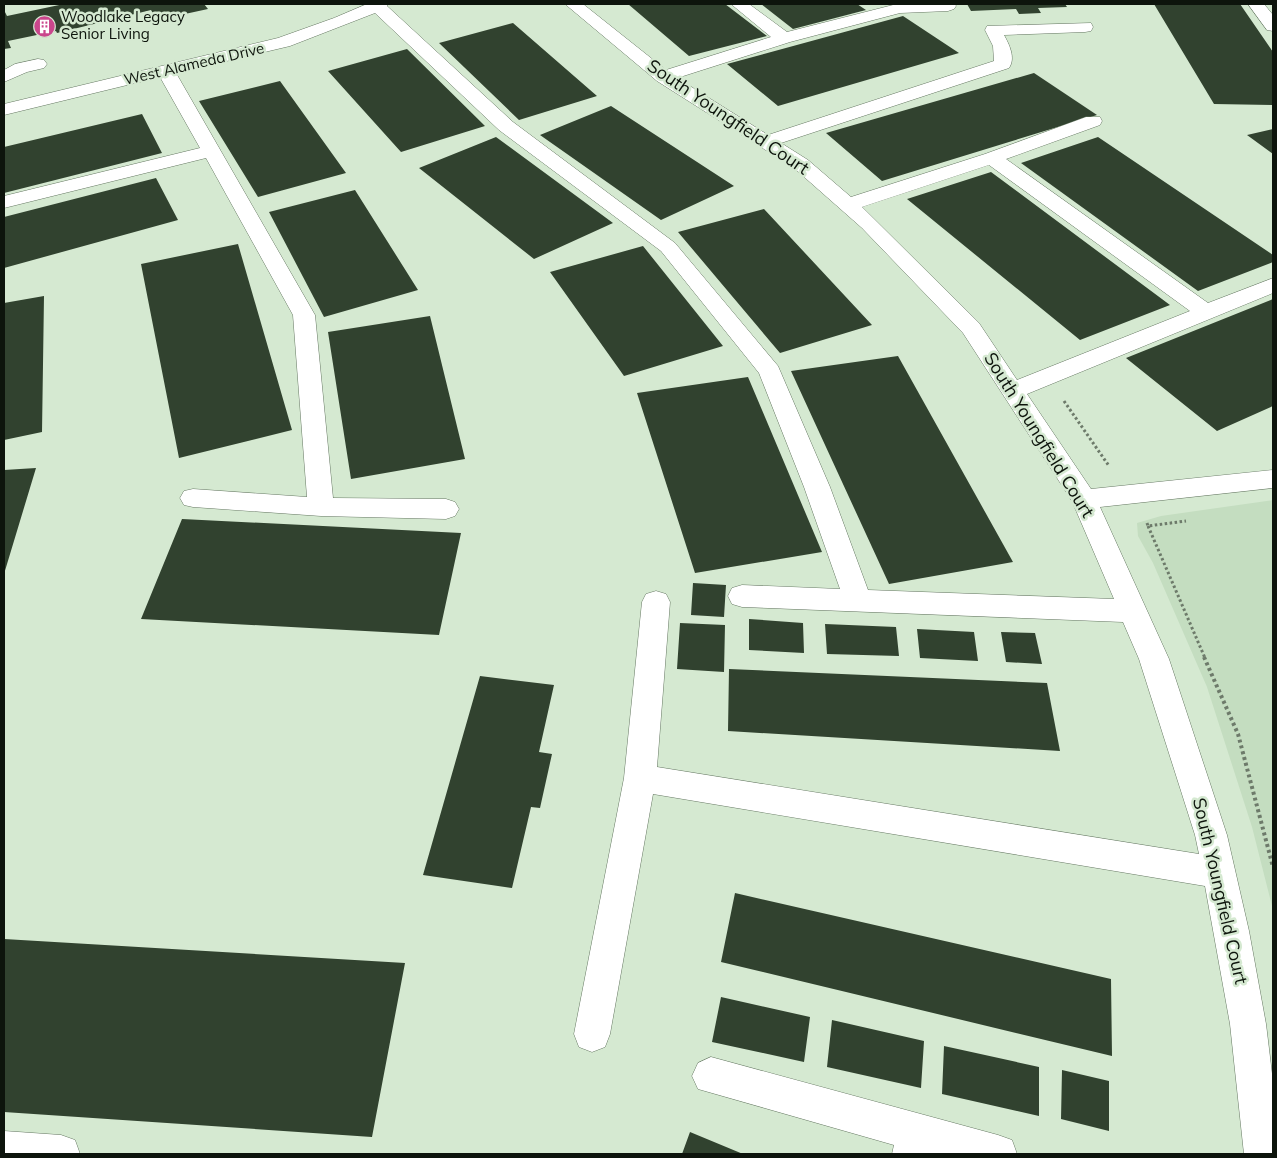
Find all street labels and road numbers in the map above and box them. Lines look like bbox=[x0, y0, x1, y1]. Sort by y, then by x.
street label: West Alameda Drive bbox=[122, 38, 266, 89]
street label: South Youngfield Court bbox=[643, 54, 814, 179]
street label: South Youngfield Court bbox=[979, 348, 1100, 522]
street label: South Youngfield Court bbox=[1188, 795, 1253, 986]

